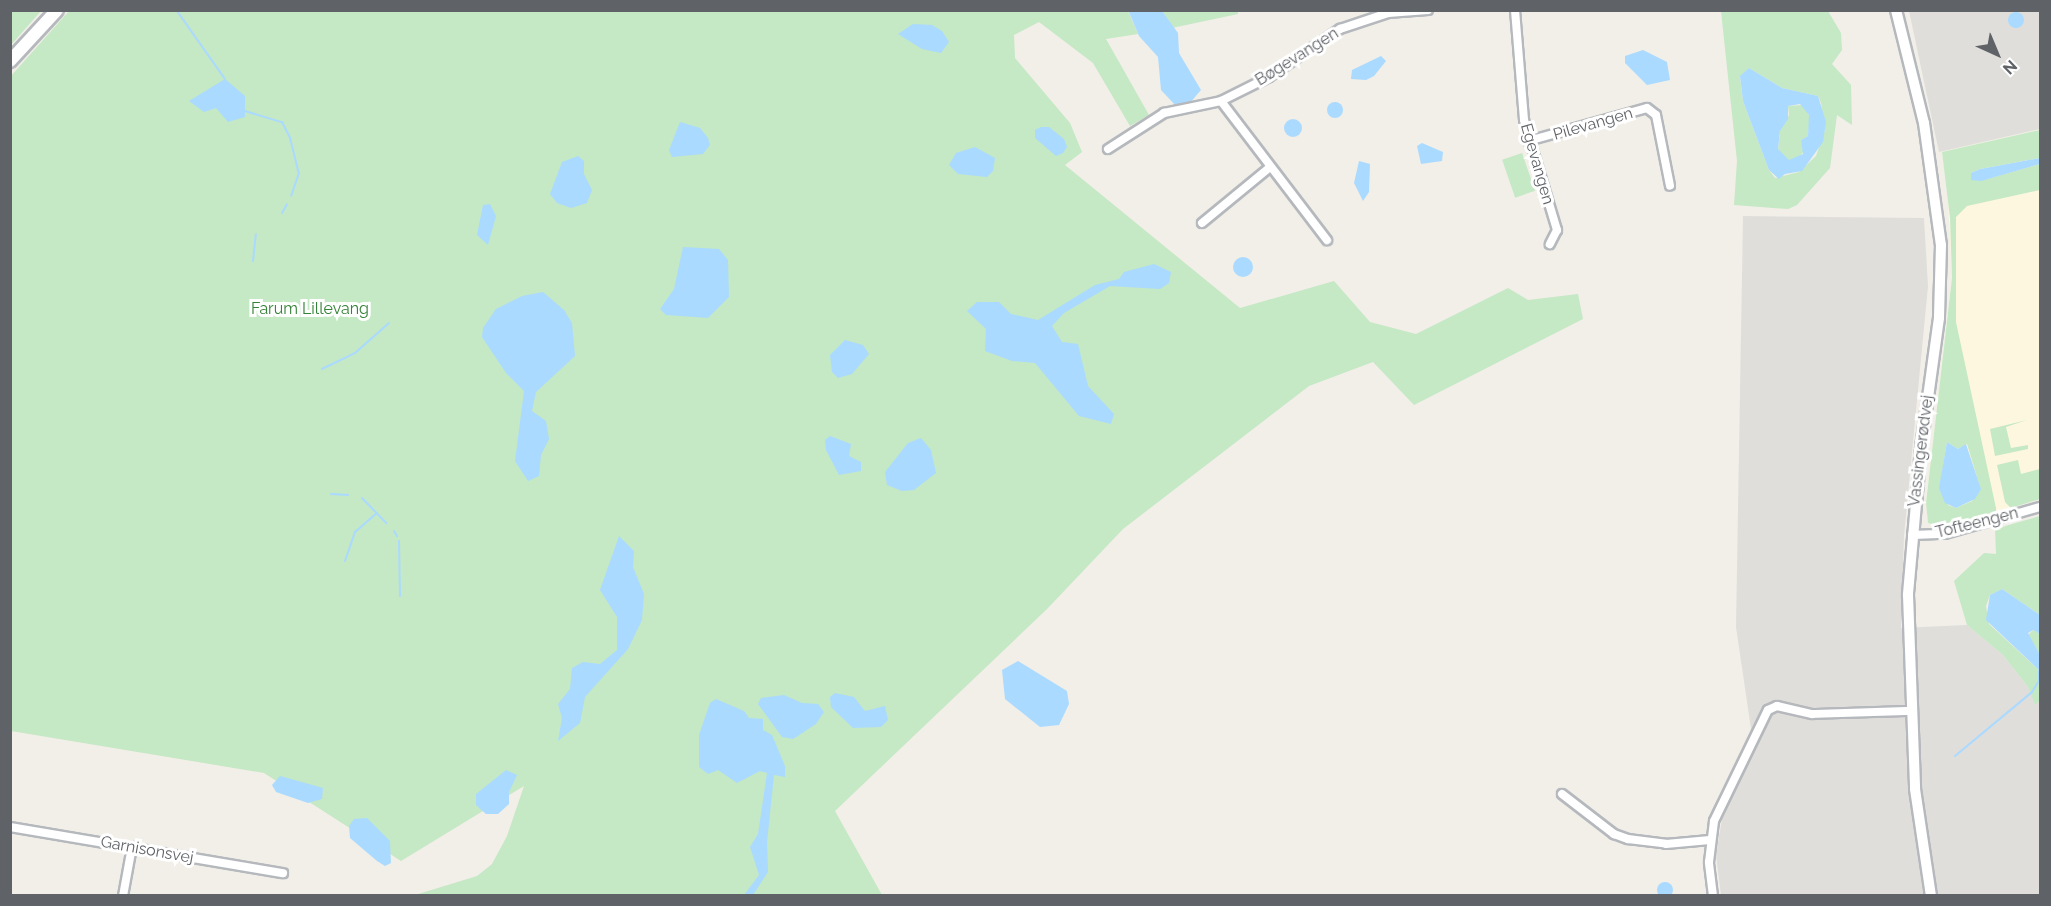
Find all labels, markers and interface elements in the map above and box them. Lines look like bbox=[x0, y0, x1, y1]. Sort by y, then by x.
street label: Bøgevangen bbox=[1252, 24, 1342, 90]
north arrow bbox=[1967, 24, 2027, 84]
text: N bbox=[1999, 56, 2021, 78]
street label: Pilevangen bbox=[1551, 103, 1635, 145]
street label: Egevangen bbox=[1516, 121, 1558, 207]
park label: Farum Lillevang bbox=[251, 299, 369, 319]
street label: Vassingerødvej bbox=[1905, 394, 1937, 508]
street label: Tofteengen bbox=[1934, 503, 2020, 543]
street label: Garnisonsvej bbox=[99, 832, 195, 868]

